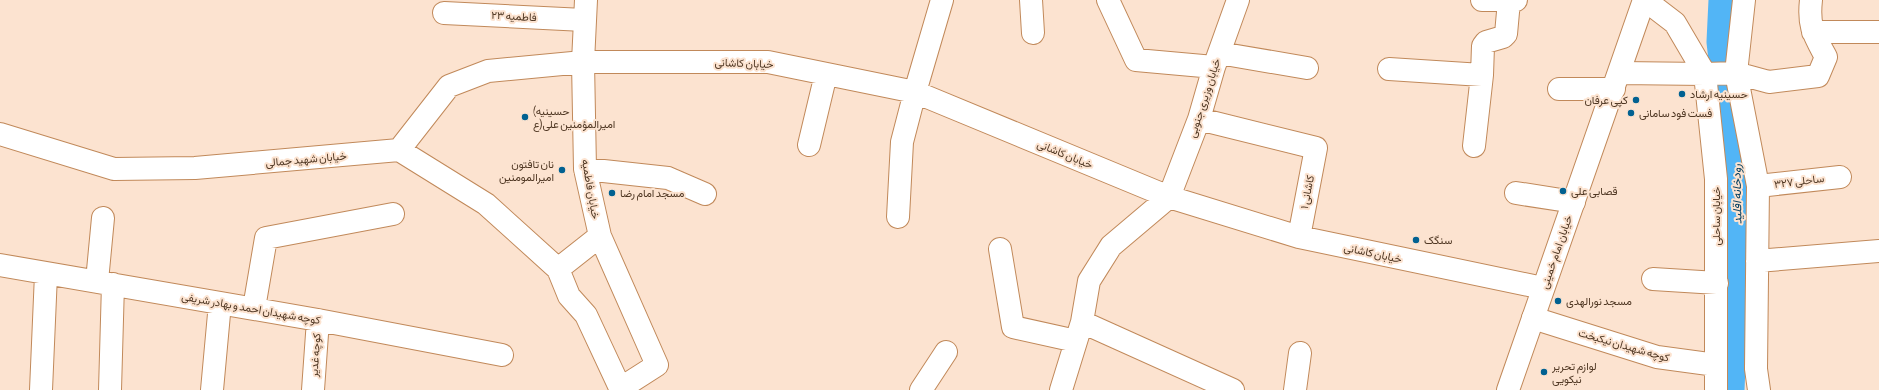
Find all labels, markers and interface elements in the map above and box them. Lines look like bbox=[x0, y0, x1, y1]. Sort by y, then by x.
street label: فاطمیه ۲۳ bbox=[491, 9, 537, 24]
street label: خیابان کاشانی bbox=[714, 56, 774, 71]
street label: خیابان وزیری جنوبی bbox=[1186, 57, 1223, 139]
place label: حسینیه ارشاد bbox=[1690, 88, 1748, 101]
marker: حسینیه ارشاد bbox=[1677, 89, 1687, 99]
place label: کپی عرفان bbox=[1584, 94, 1628, 108]
marker: کپی عرفان bbox=[1631, 95, 1641, 105]
place label: (حسینیه امیرالمؤمنین علی(ع bbox=[533, 105, 615, 132]
place label: فست فود سامانی bbox=[1639, 107, 1712, 120]
marker: فست فود سامانی bbox=[1626, 108, 1636, 118]
marker: (حسینیه امیرالمؤمنین علی(ع bbox=[520, 112, 530, 122]
street label: خیابان کاشانی bbox=[1035, 137, 1095, 172]
street label: خیابان شهید جمالی bbox=[265, 149, 347, 170]
place label: نان تافتون امیرالمومنین bbox=[499, 158, 554, 184]
street label: خیابان فاطمیه bbox=[579, 158, 602, 220]
water label: رودخانه اقلید bbox=[1729, 164, 1746, 224]
marker: نان تافتون امیرالمومنین bbox=[557, 165, 567, 175]
street label: ساحلی ۳۲۷ bbox=[1773, 172, 1825, 191]
street label: کاشانی ۱ bbox=[1298, 174, 1317, 210]
place label: قصابی علی bbox=[1571, 185, 1618, 198]
marker: قصابی علی bbox=[1558, 186, 1568, 196]
place label: مسجد امام رضا bbox=[620, 187, 684, 201]
street label: خیابان ساحلی bbox=[1710, 187, 1723, 245]
marker: مسجد امام رضا bbox=[607, 188, 617, 198]
street label: خیابان امام خمینی bbox=[1538, 214, 1576, 291]
place label: سنگک bbox=[1424, 234, 1453, 246]
marker: سنگک bbox=[1411, 235, 1421, 245]
street label: خیابان کاشانی bbox=[1343, 241, 1403, 266]
street label: کوچه شهیدان احمد و بهادر شریفی bbox=[180, 290, 322, 328]
place label: مسجد نورالهدی bbox=[1566, 295, 1632, 308]
marker: مسجد نورالهدی bbox=[1553, 296, 1563, 306]
street label: کوچه شهیدان نیکبخت bbox=[1577, 326, 1671, 366]
street label: کوچه غدیر bbox=[307, 333, 325, 379]
place label: لوازم تحریر نیکویی bbox=[1551, 360, 1597, 386]
marker: لوازم تحریر نیکویی bbox=[1539, 367, 1549, 377]

